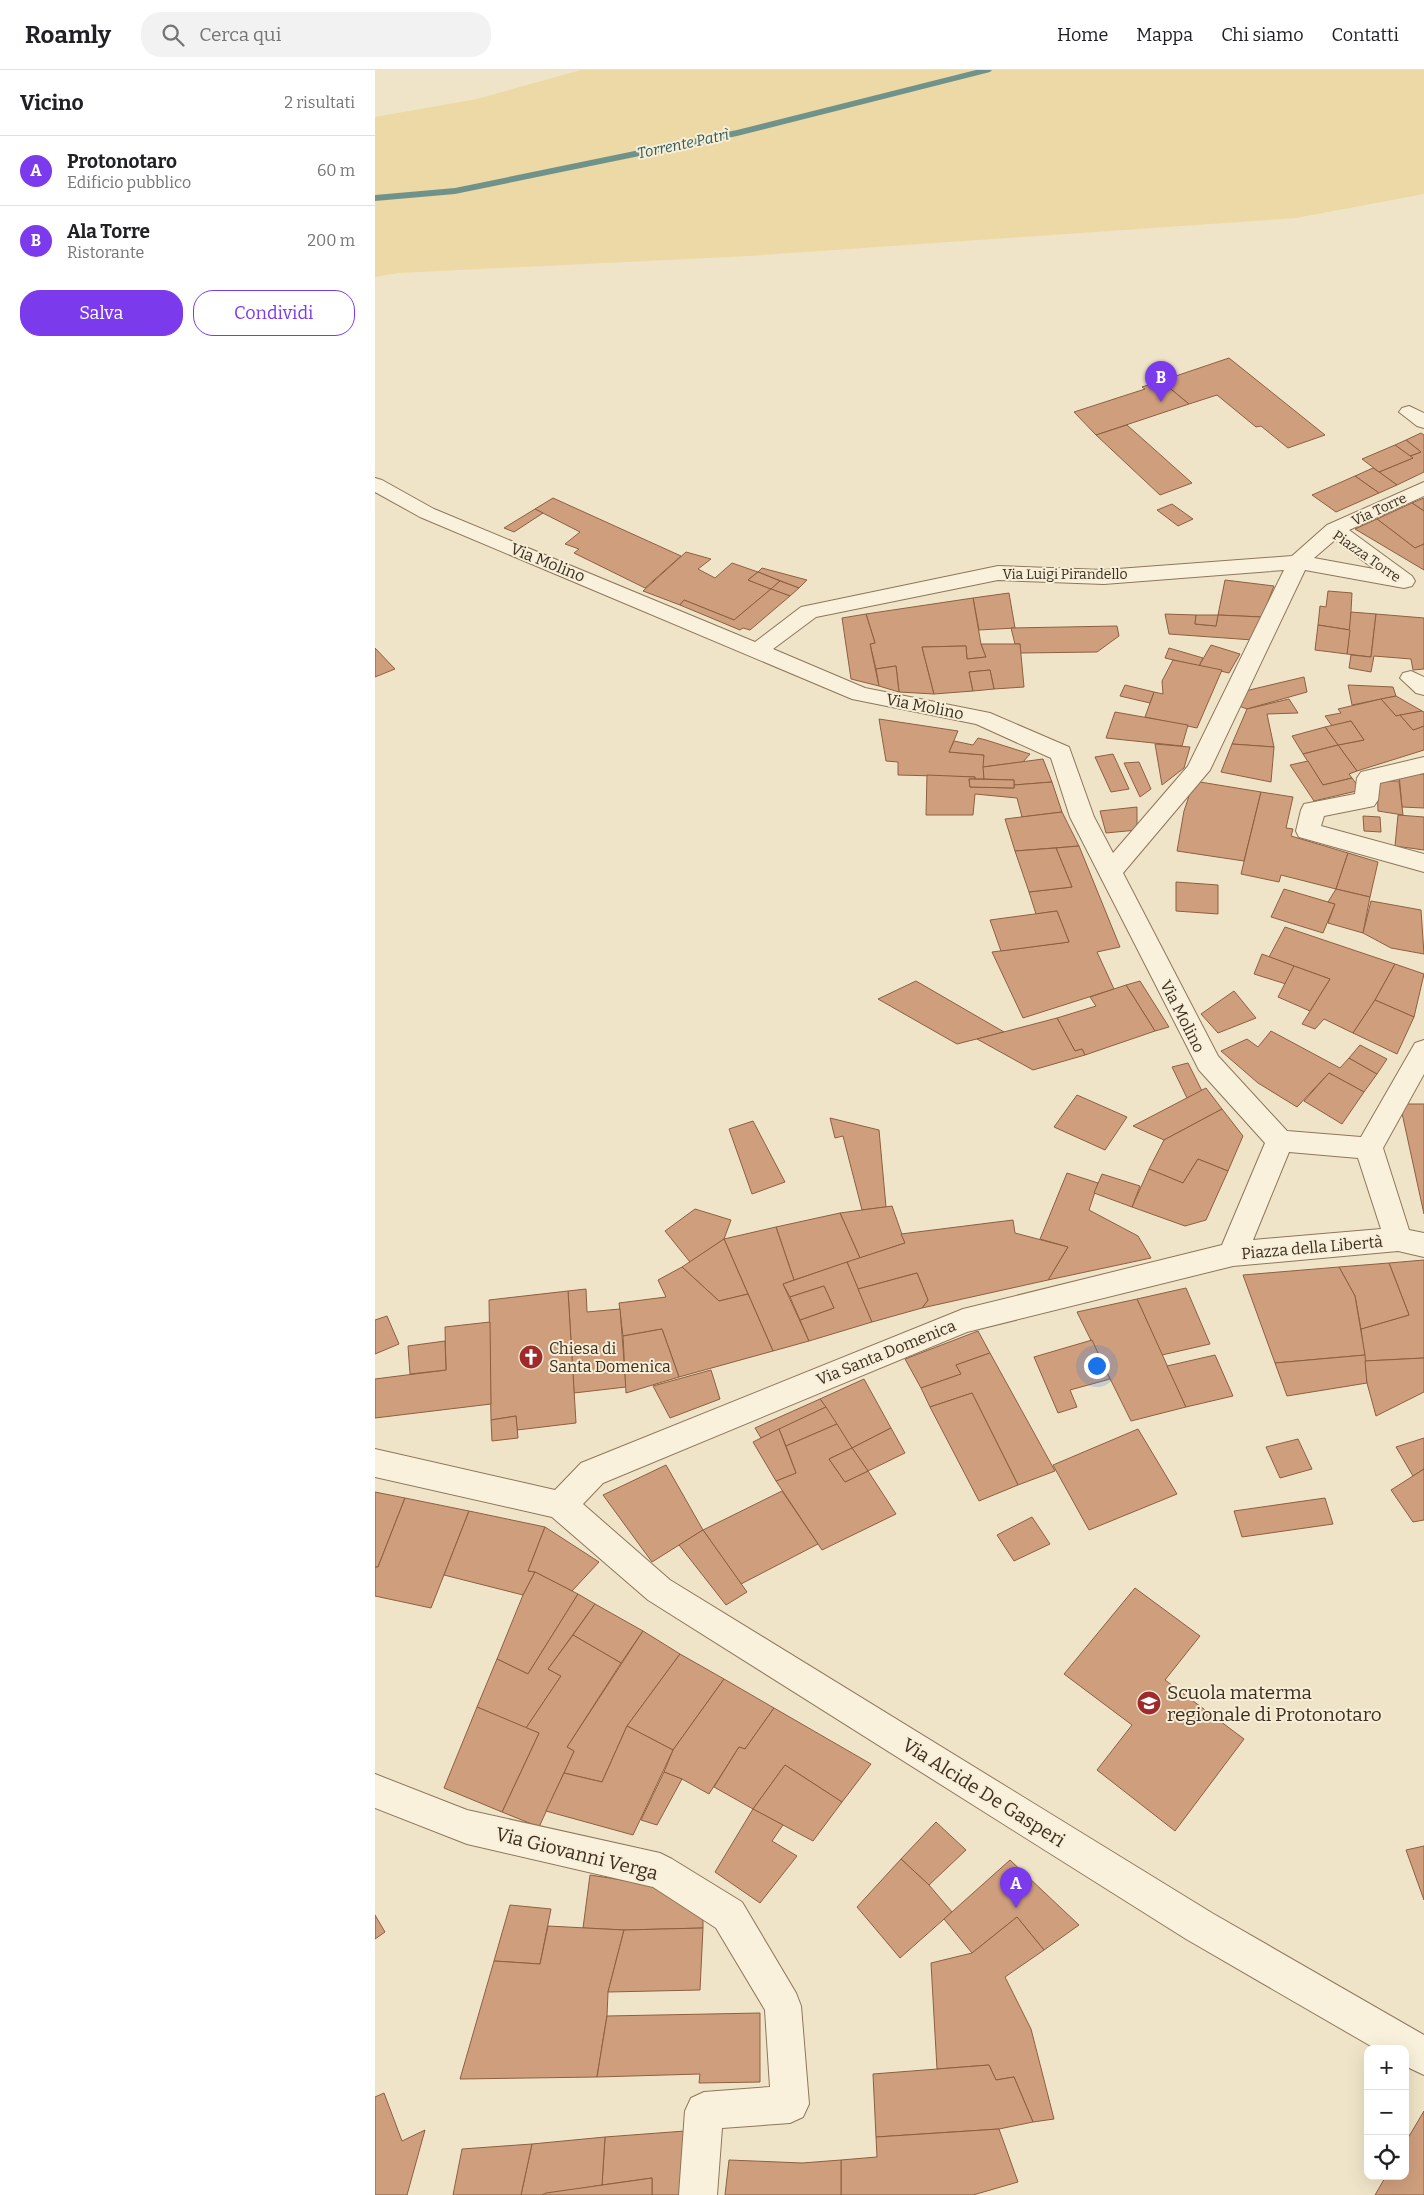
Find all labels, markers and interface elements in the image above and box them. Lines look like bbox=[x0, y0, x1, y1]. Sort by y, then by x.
search box bbox=[141, 12, 491, 57]
text: Roamly bbox=[25, 21, 111, 49]
icon: search bbox=[159, 21, 187, 49]
text: Cerca qui bbox=[199, 23, 281, 46]
text: Home bbox=[1057, 24, 1108, 46]
text: Mappa bbox=[1136, 24, 1193, 46]
text: Chi siamo bbox=[1221, 24, 1304, 46]
text: Contatti bbox=[1332, 24, 1399, 46]
text: Vicino bbox=[20, 90, 84, 116]
text: 2 risultati bbox=[284, 93, 355, 112]
water label: Torrente Patrì bbox=[636, 125, 731, 162]
text: Protonotaro bbox=[67, 150, 177, 173]
text: A bbox=[30, 161, 42, 180]
text: 60 m bbox=[317, 161, 355, 180]
text: Edificio pubblico bbox=[67, 173, 191, 192]
text: Ala Torre bbox=[67, 220, 150, 243]
text: B bbox=[31, 231, 41, 250]
text: 200 m bbox=[307, 231, 355, 250]
text: Ristorante bbox=[67, 243, 144, 262]
button: Salva bbox=[20, 290, 183, 336]
button: Condividi bbox=[193, 290, 355, 336]
pin: B bbox=[1145, 361, 1177, 402]
street label: Via Torre bbox=[1349, 489, 1409, 530]
street label: Piazza Torre bbox=[1330, 527, 1404, 586]
street label: Via Molino bbox=[508, 539, 588, 586]
street label: Via Luigi Pirandello bbox=[1002, 566, 1128, 583]
street label: Via Molino bbox=[884, 690, 965, 723]
street label: Via Molino bbox=[1156, 977, 1209, 1056]
street label: Piazza della Libertà bbox=[1240, 1232, 1384, 1263]
street label: Via Santa Domenica bbox=[814, 1316, 959, 1389]
place label: Chiesa di Santa Domenica bbox=[549, 1339, 671, 1376]
church icon: Chiesa di Santa Domenica bbox=[518, 1344, 544, 1370]
your location bbox=[1084, 1353, 1110, 1379]
place label: Scuola materma regionale di Protonotaro bbox=[1167, 1681, 1382, 1726]
school or university icon: Scuola materma regionale di Protonotaro bbox=[1136, 1690, 1162, 1716]
street label: Via Alcide De Gasperi bbox=[898, 1733, 1070, 1852]
street label: Via Giovanni Verga bbox=[493, 1822, 661, 1885]
pin: A bbox=[1000, 1867, 1032, 1908]
map controls bbox=[1364, 2045, 1409, 2180]
button: + bbox=[1364, 2045, 1409, 2090]
button: − bbox=[1364, 2090, 1409, 2135]
button: locate bbox=[1364, 2135, 1409, 2180]

